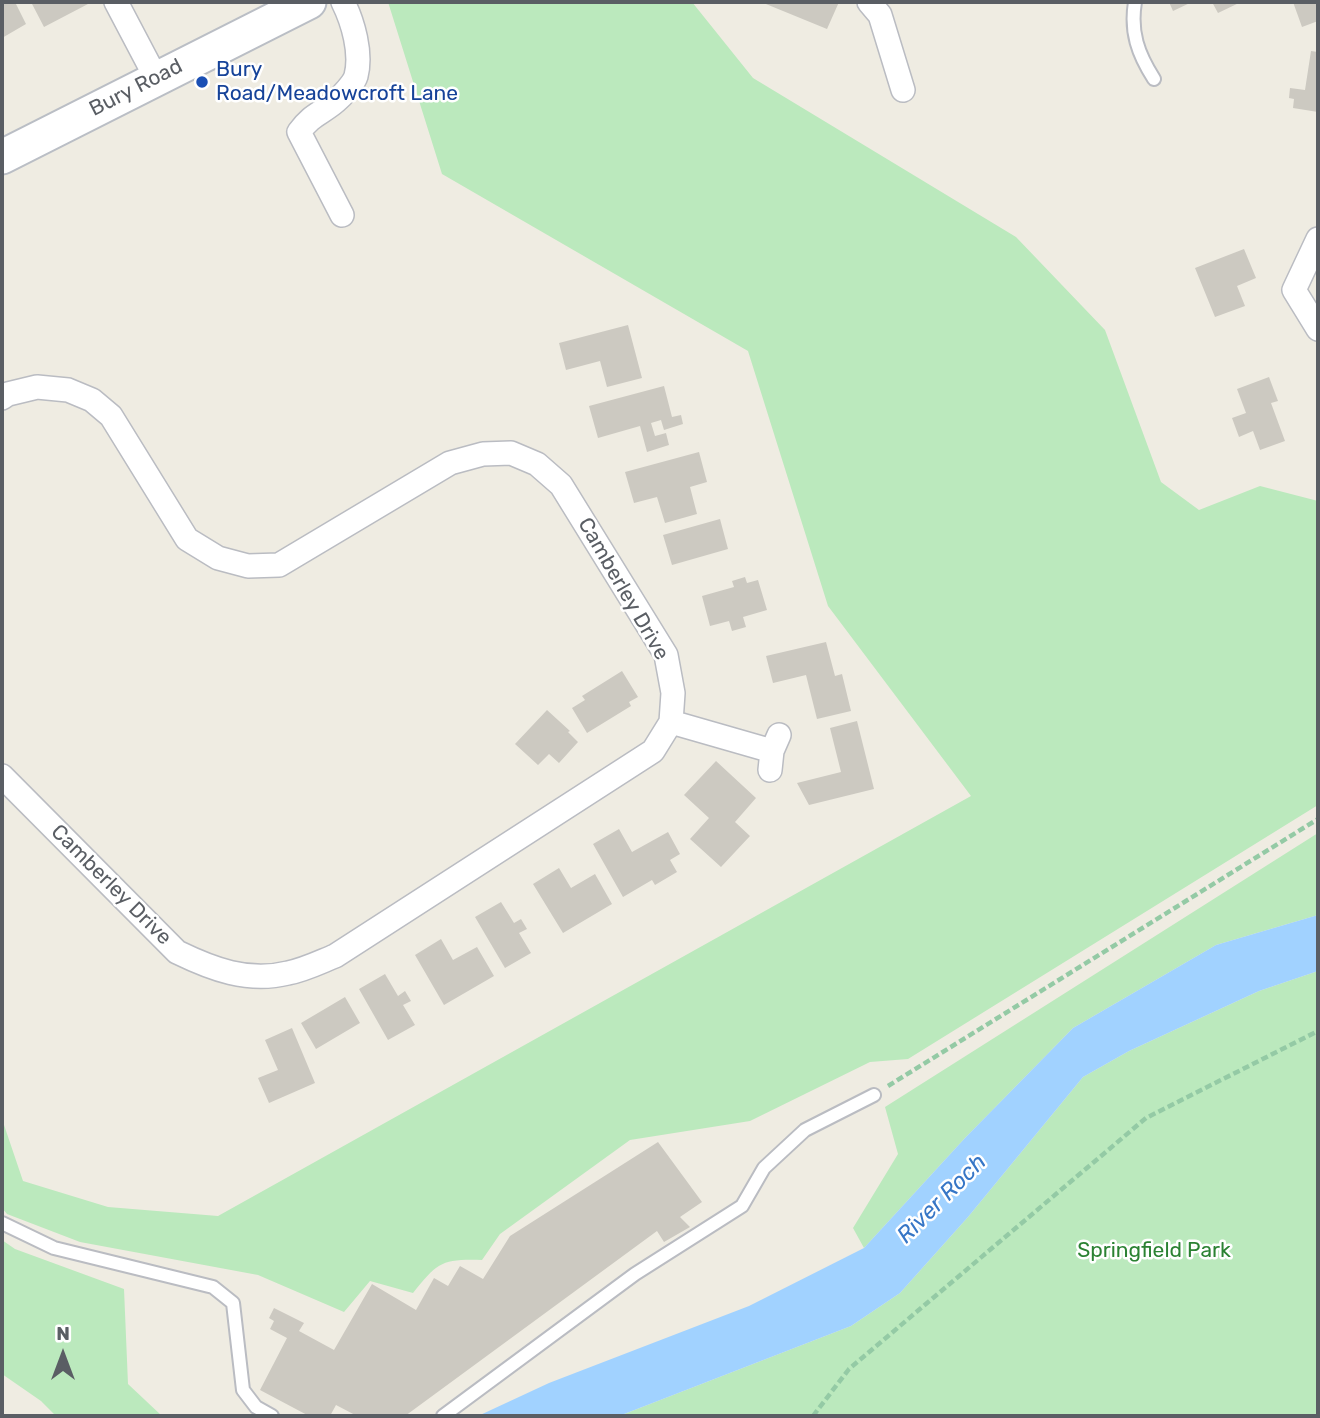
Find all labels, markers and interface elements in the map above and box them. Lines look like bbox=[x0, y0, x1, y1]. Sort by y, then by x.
street label: Bury Road bbox=[85, 54, 187, 122]
place label: Bury Road/Meadowcroft Lane bbox=[216, 57, 458, 107]
marker: Bury Road/Meadowcroft Lane bbox=[194, 74, 210, 90]
street label: Camberley Drive bbox=[572, 513, 674, 665]
street label: Camberley Drive bbox=[45, 819, 177, 951]
water label: River Roch bbox=[892, 1149, 992, 1249]
park label: Springfield Park bbox=[1077, 1238, 1231, 1264]
north arrow bbox=[28, 1320, 98, 1390]
text: N bbox=[56, 1322, 70, 1345]

